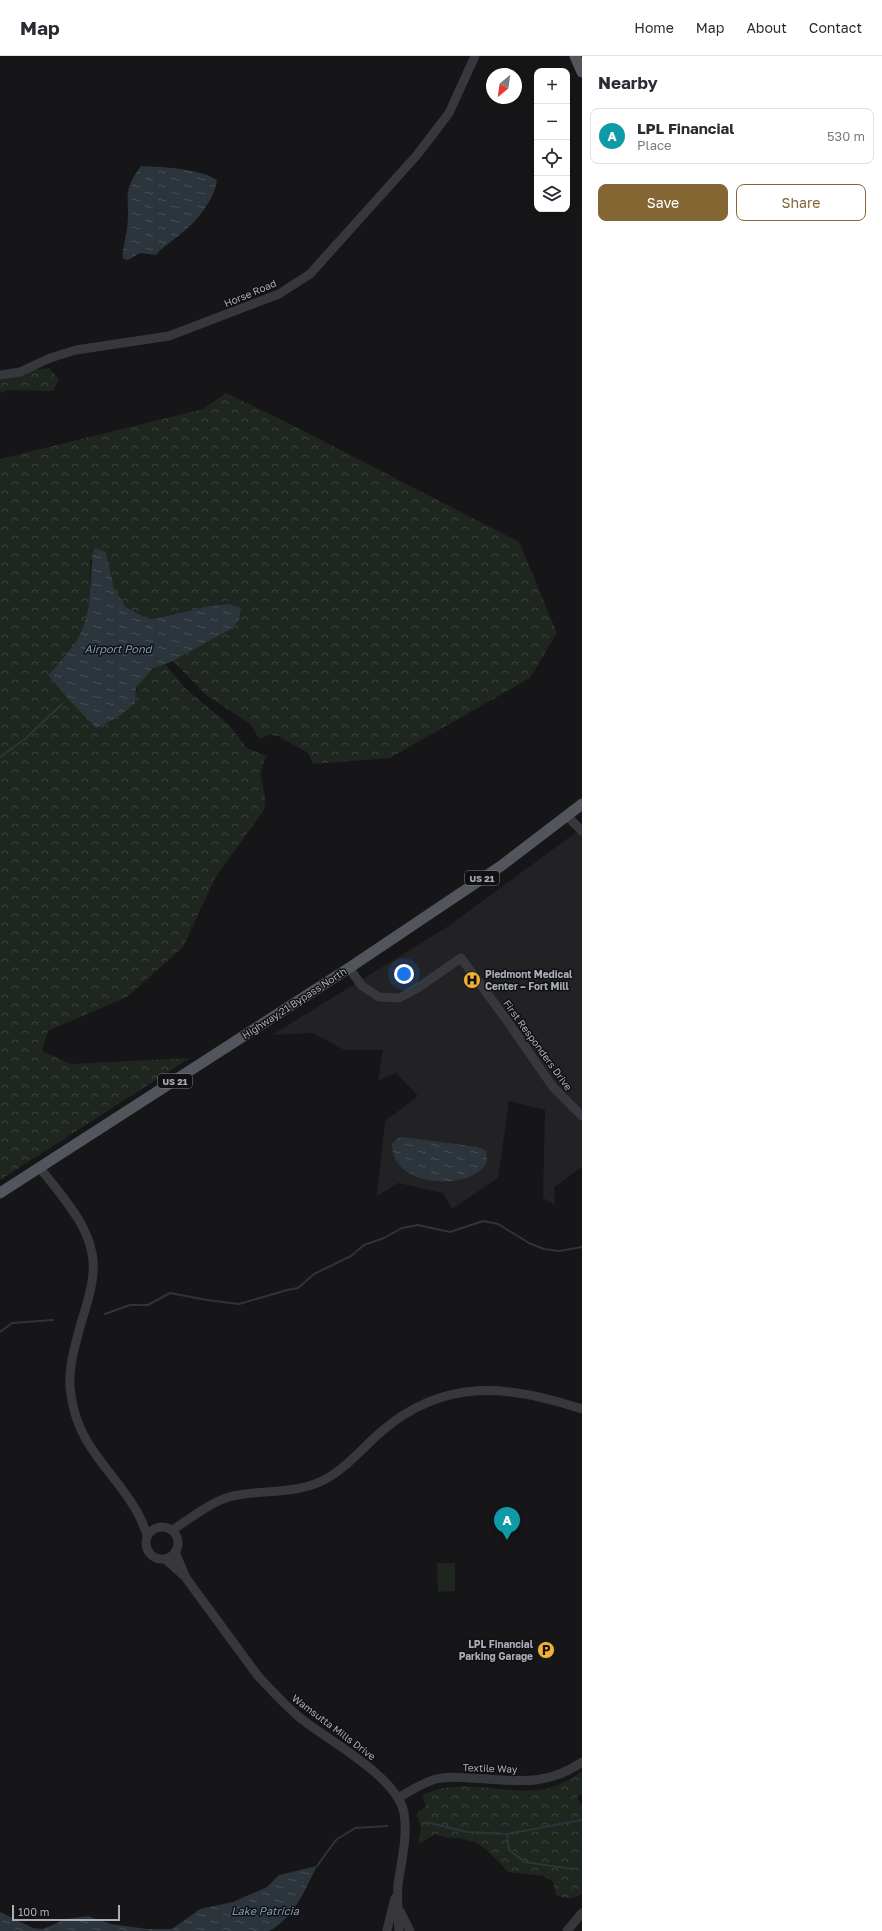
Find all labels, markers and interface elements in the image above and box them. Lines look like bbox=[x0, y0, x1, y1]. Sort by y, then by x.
text: Map bbox=[20, 16, 60, 39]
text: Home bbox=[634, 19, 674, 36]
text: Map bbox=[696, 19, 724, 36]
text: About bbox=[746, 19, 787, 36]
text: Contact bbox=[809, 19, 862, 36]
north arrow bbox=[486, 68, 522, 104]
map controls bbox=[534, 68, 570, 212]
button: + bbox=[534, 68, 570, 104]
text: Nearby bbox=[598, 72, 658, 93]
button: − bbox=[534, 104, 570, 140]
text: LPL Financial bbox=[637, 119, 734, 137]
text: A bbox=[607, 128, 617, 144]
text: 530 m bbox=[827, 128, 865, 144]
text: Place bbox=[637, 137, 672, 153]
button: locate bbox=[534, 140, 570, 176]
button: layers bbox=[534, 176, 570, 212]
button: Save bbox=[598, 184, 728, 221]
button: Share bbox=[736, 184, 866, 221]
street label: Horse Road bbox=[222, 277, 278, 309]
water label: Airport Pond bbox=[85, 642, 153, 656]
road number: US 21 bbox=[465, 871, 499, 885]
your location bbox=[394, 964, 414, 984]
street label: Highway 21 Bypass North bbox=[240, 965, 348, 1041]
place label: Piedmont Medical Center – Fort Mill bbox=[485, 968, 573, 992]
hospital icon: Piedmont Medical Center – Fort Mill bbox=[462, 970, 482, 990]
street label: First Responders Drive bbox=[501, 997, 575, 1093]
road number: US 21 bbox=[158, 1074, 192, 1088]
pin: A bbox=[494, 1507, 520, 1540]
place label: LPL Financial Parking Garage bbox=[459, 1638, 534, 1662]
parking icon: LPL Financial Parking Garage bbox=[536, 1640, 556, 1660]
street label: Wamsutta Mills Drive bbox=[290, 1692, 378, 1762]
street label: Textile Way bbox=[462, 1761, 518, 1775]
scale bar bbox=[12, 1903, 120, 1922]
water label: Lake Patricia bbox=[231, 1904, 300, 1917]
text: 100 m bbox=[18, 1905, 49, 1918]

